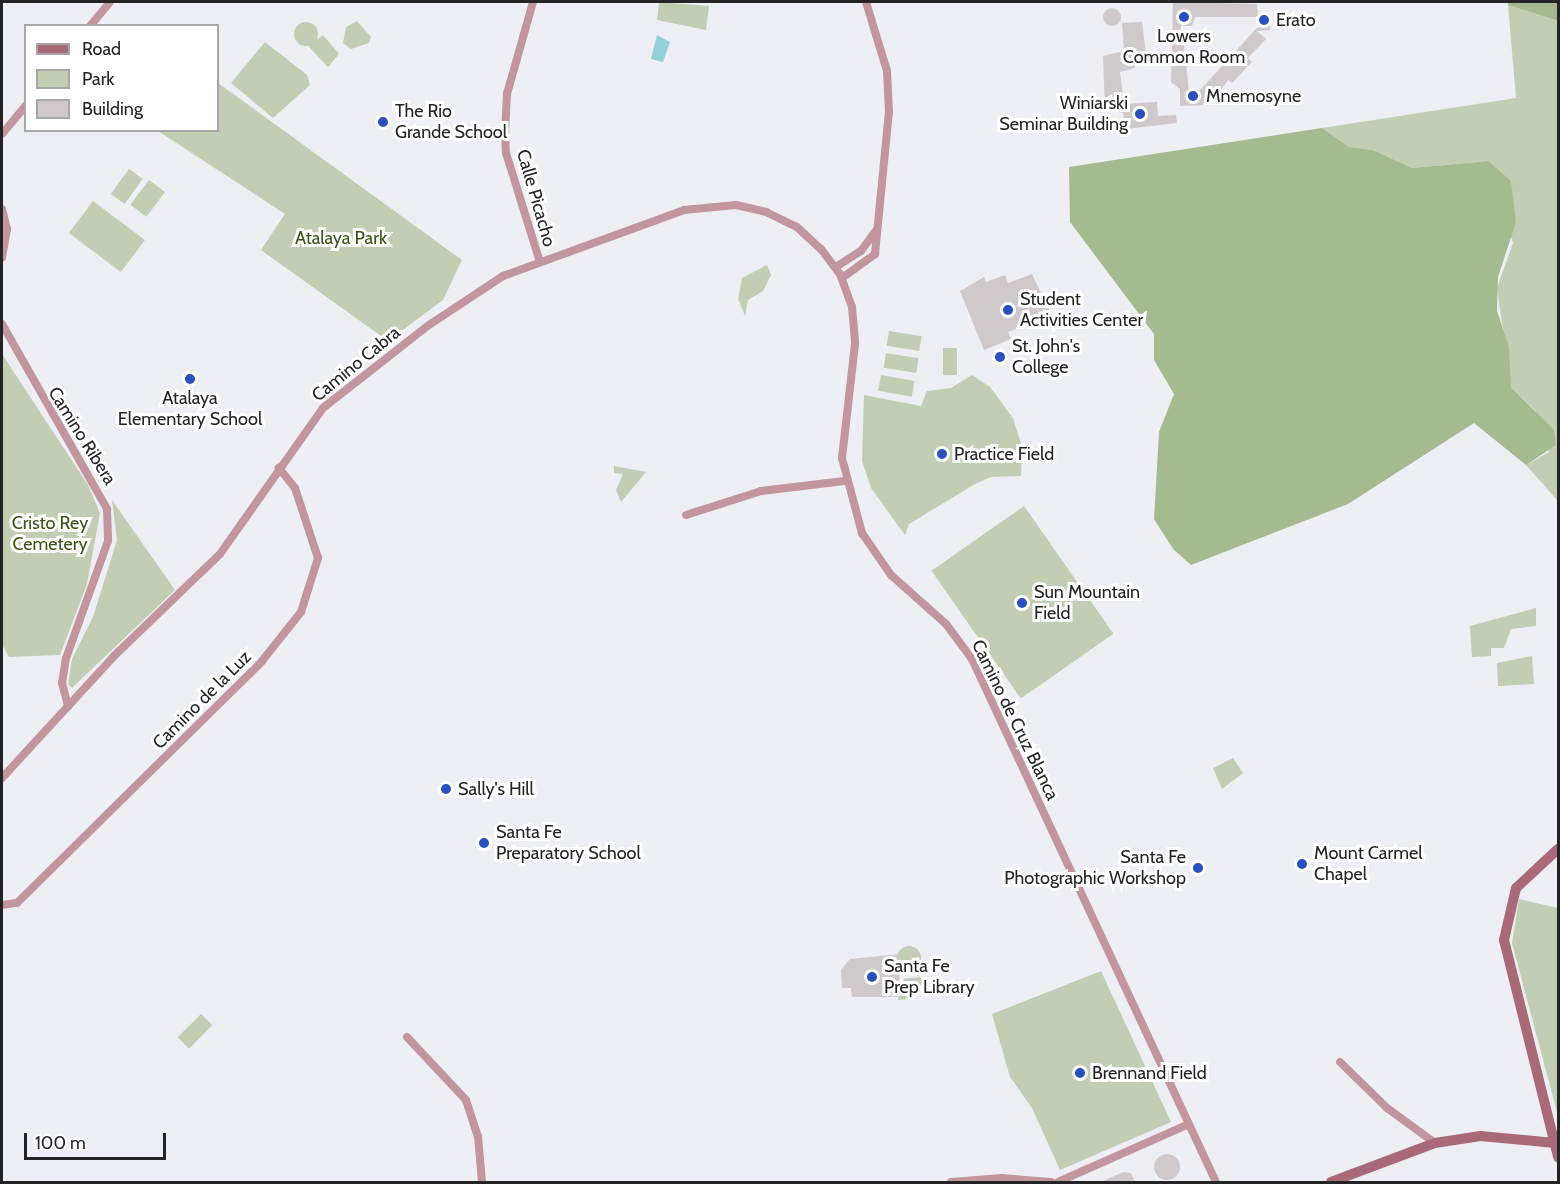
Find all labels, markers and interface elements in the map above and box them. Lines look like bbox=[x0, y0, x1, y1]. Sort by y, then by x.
place label: Erato bbox=[1276, 9, 1316, 31]
marker: Lowers Common Room bbox=[1177, 10, 1191, 24]
marker: Erato bbox=[1257, 13, 1271, 27]
legend bbox=[24, 24, 219, 132]
place label: Lowers Common Room bbox=[1123, 26, 1245, 68]
text: Road bbox=[82, 38, 121, 60]
text: Park bbox=[82, 68, 114, 90]
place label: Mnemosyne bbox=[1206, 85, 1301, 107]
marker: Mnemosyne bbox=[1184, 87, 1202, 105]
place label: Winiarski Seminar Building bbox=[999, 93, 1128, 136]
text: Building bbox=[82, 98, 143, 120]
place label: The Rio Grande School bbox=[395, 101, 507, 144]
marker: Winiarski Seminar Building bbox=[1133, 107, 1147, 121]
marker: The Rio Grande School bbox=[376, 115, 390, 129]
street label: Calle Picacho bbox=[512, 147, 560, 249]
park label: Atalaya Park bbox=[295, 227, 387, 249]
place label: Student Activities Center bbox=[1020, 289, 1143, 332]
marker: Student Activities Center bbox=[1001, 303, 1015, 317]
street label: Camino Cabra bbox=[308, 322, 404, 406]
place label: St. John's College bbox=[1012, 336, 1080, 378]
marker: St. John's College bbox=[993, 350, 1007, 364]
marker: Atalaya Elementary School bbox=[183, 372, 197, 386]
street label: Camino Ribera bbox=[43, 383, 121, 489]
place label: Atalaya Elementary School bbox=[118, 388, 262, 430]
place label: Practice Field bbox=[954, 443, 1054, 465]
marker: Practice Field bbox=[935, 447, 949, 461]
park label: Cristo Rey Cemetery bbox=[12, 513, 88, 556]
place label: Sun Mountain Field bbox=[1034, 582, 1140, 624]
marker: Sun Mountain Field bbox=[1015, 596, 1029, 610]
street label: Camino de Cruz Blanca bbox=[967, 636, 1063, 804]
street label: Camino de la Luz bbox=[148, 646, 256, 754]
place label: Sally's Hill bbox=[458, 778, 534, 800]
marker: Sally's Hill bbox=[439, 782, 453, 796]
place label: Santa Fe Preparatory School bbox=[496, 822, 641, 864]
marker: Santa Fe Preparatory School bbox=[477, 836, 491, 850]
place label: Mount Carmel Chapel bbox=[1314, 843, 1422, 886]
place label: Santa Fe Photographic Workshop bbox=[1004, 847, 1186, 890]
marker: Mount Carmel Chapel bbox=[1295, 857, 1309, 871]
marker: Santa Fe Photographic Workshop bbox=[1191, 861, 1205, 875]
place label: Santa Fe Prep Library bbox=[884, 956, 975, 998]
marker: Santa Fe Prep Library bbox=[865, 970, 879, 984]
place label: Brennand Field bbox=[1092, 1062, 1207, 1084]
marker: Brennand Field bbox=[1073, 1066, 1087, 1080]
scale bar bbox=[27, 1121, 170, 1159]
text: 100 m bbox=[35, 1132, 86, 1154]

